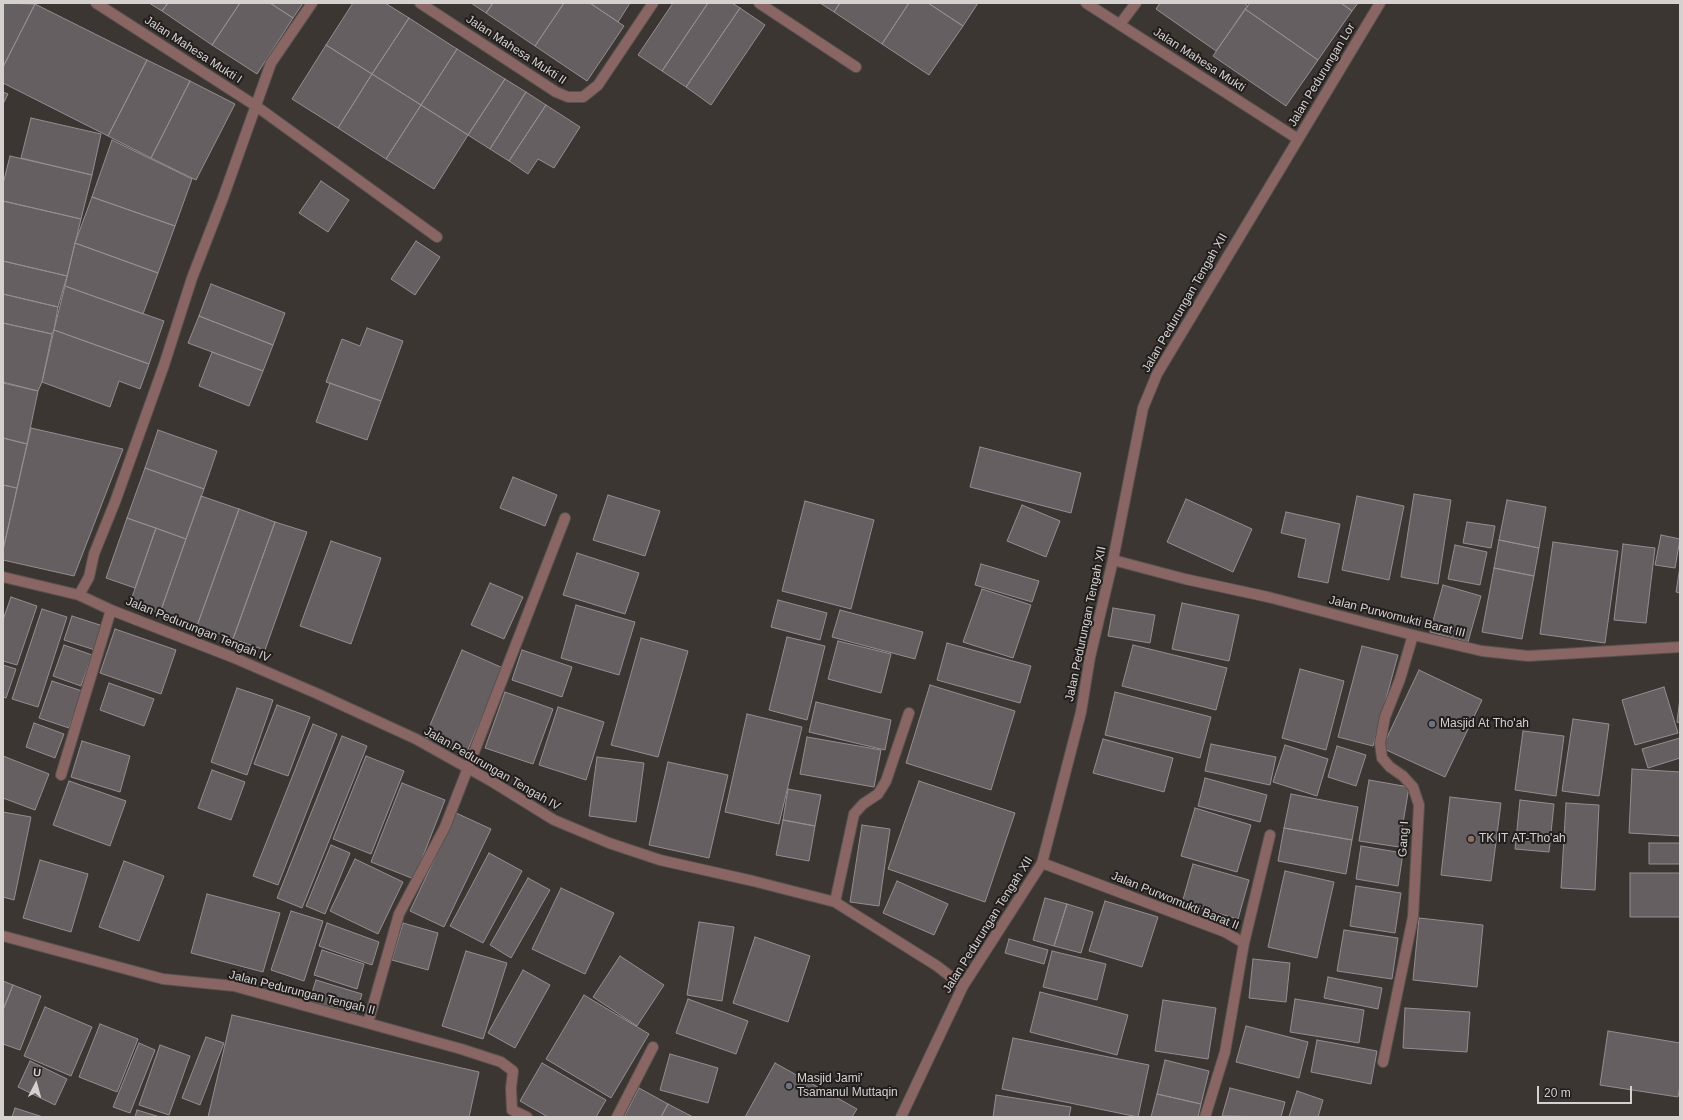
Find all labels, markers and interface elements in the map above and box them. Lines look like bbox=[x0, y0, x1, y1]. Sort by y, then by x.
street label: Jalan Mahesa Mukti II bbox=[463, 12, 569, 88]
street label: Jalan Mahesa Mukti I bbox=[142, 13, 244, 87]
street label: Jalan Pedurungan Lor bbox=[1285, 21, 1359, 129]
street label: Jalan Mahesa Mukti bbox=[1150, 25, 1248, 95]
street label: Jalan Pedurungan Tengah XII bbox=[1139, 231, 1231, 375]
street label: Jalan Pedurungan Tengah XII bbox=[1063, 545, 1109, 703]
street label: Jalan Purwomukti Barat III bbox=[1327, 593, 1467, 641]
street label: Jalan Pedurungan Tengah IV bbox=[124, 594, 272, 666]
place label: Masjid At Tho'ah bbox=[1440, 717, 1529, 731]
marker: Masjid At Tho'ah bbox=[1427, 719, 1437, 729]
street label: Jalan Pedurungan Tengah IV bbox=[421, 724, 563, 814]
street label: Gang I bbox=[1396, 821, 1412, 857]
place label: TK IT AT-Tho'ah bbox=[1479, 832, 1566, 846]
marker: TK IT AT-Tho'ah bbox=[1466, 834, 1476, 844]
street label: Jalan Pedurungan Tengah XII bbox=[940, 854, 1036, 996]
street label: Jalan Purwomukti Barat II bbox=[1109, 869, 1241, 933]
street label: Jalan Pedurungan Tengah II bbox=[227, 968, 377, 1018]
north arrow bbox=[16, 1064, 56, 1104]
text: U bbox=[33, 1066, 42, 1078]
place label: Masjid Jami' Tsamanul Muttaqin bbox=[797, 1072, 898, 1100]
scale bar bbox=[1539, 1078, 1634, 1104]
marker: Masjid Jami' Tsamanul Muttaqin bbox=[784, 1081, 794, 1091]
text: 20 m bbox=[1544, 1086, 1571, 1100]

